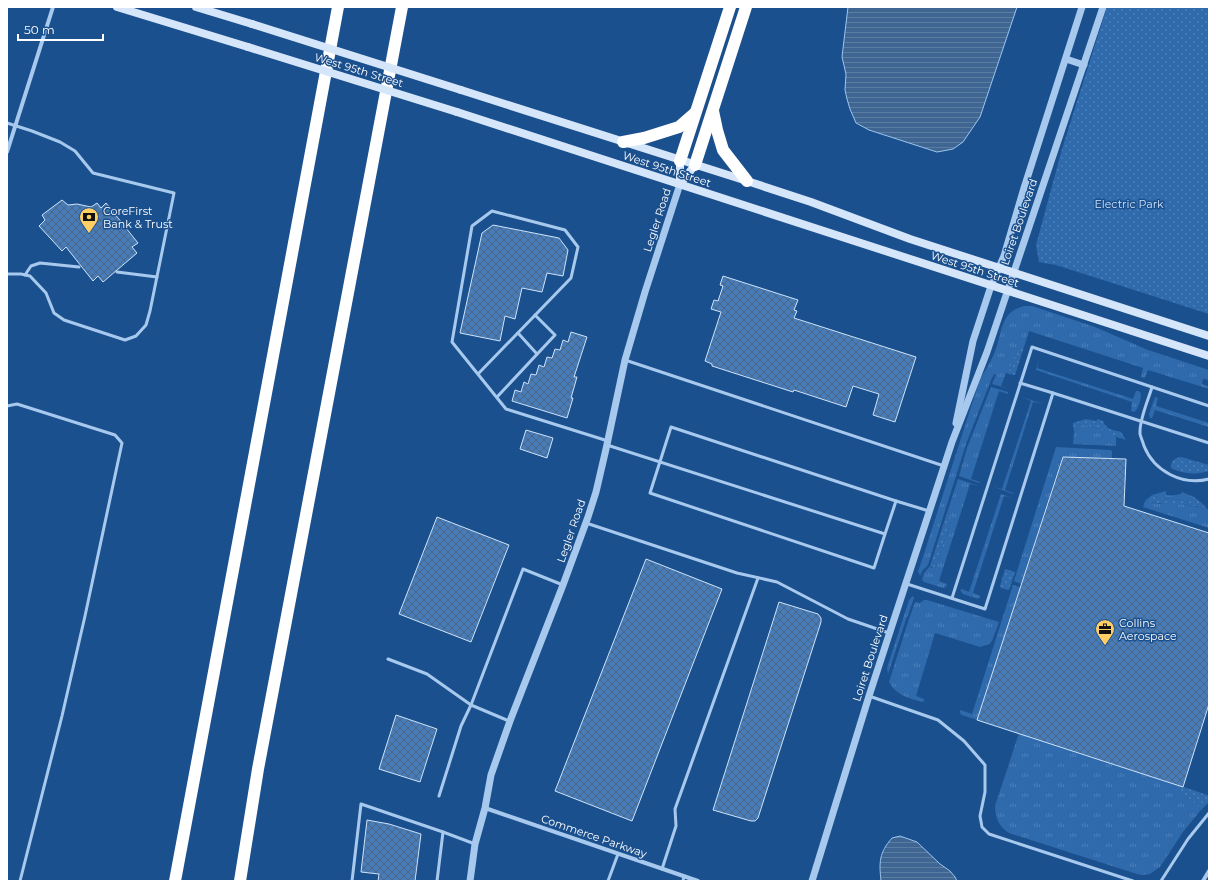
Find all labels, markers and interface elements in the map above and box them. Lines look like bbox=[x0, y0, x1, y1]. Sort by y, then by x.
scale bar bbox=[18, 16, 103, 42]
text: 50 m bbox=[24, 22, 55, 37]
street label: West 95th Street bbox=[313, 50, 406, 90]
street label: West 95th Street bbox=[621, 148, 713, 190]
street label: Loiret Boulevard bbox=[998, 177, 1040, 267]
street label: Legler Road bbox=[640, 186, 674, 254]
park label: Electric Park bbox=[1094, 197, 1164, 211]
place label: CoreFirst Bank & Trust bbox=[103, 204, 173, 231]
bank icon: CoreFirst Bank & Trust bbox=[78, 206, 100, 234]
street label: West 95th Street bbox=[929, 248, 1021, 290]
street label: Legler Road bbox=[554, 497, 588, 565]
street label: Loiret Boulevard bbox=[849, 613, 891, 703]
place label: Collins Aerospace bbox=[1119, 616, 1177, 643]
office icon: Collins Aerospace bbox=[1094, 618, 1116, 646]
street label: Commerce Parkway bbox=[539, 811, 649, 861]

